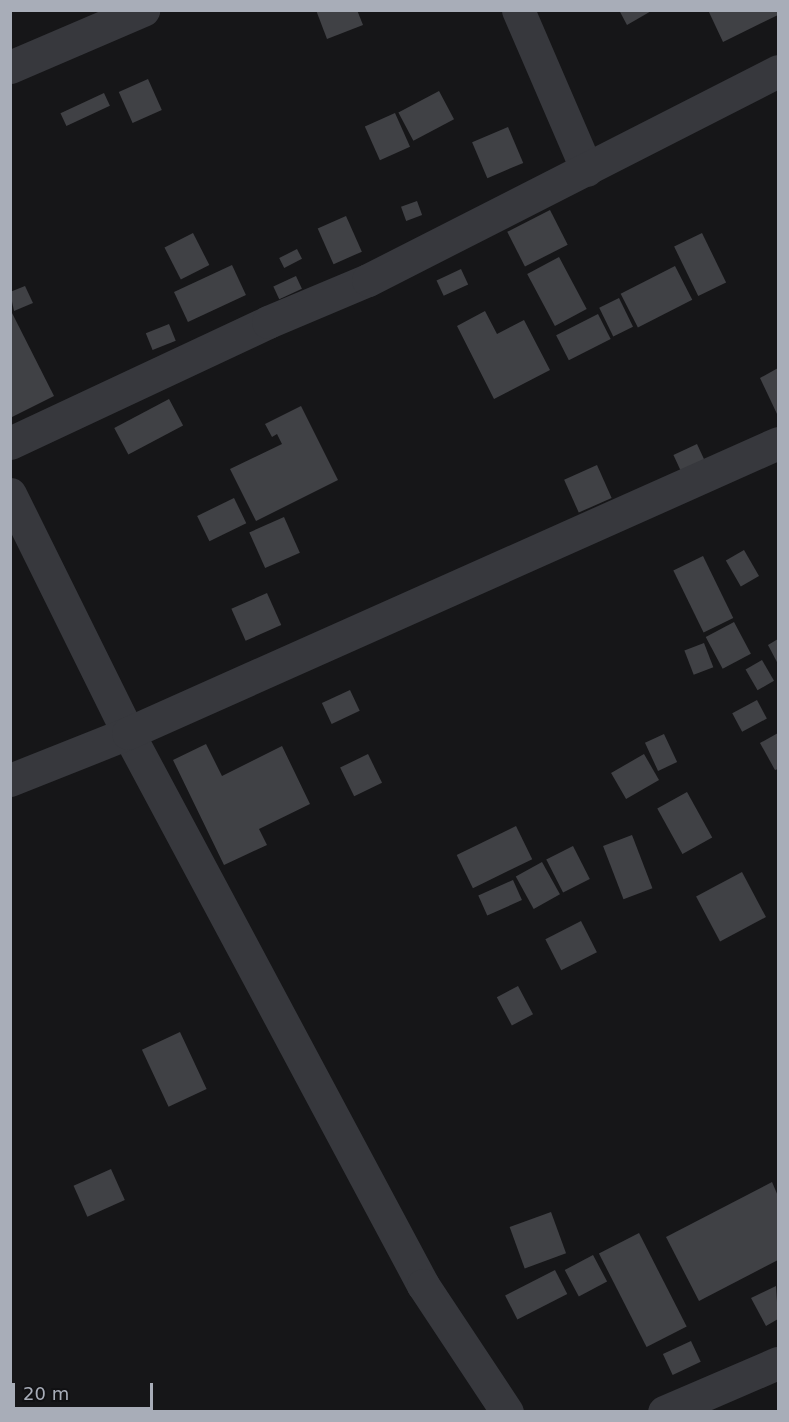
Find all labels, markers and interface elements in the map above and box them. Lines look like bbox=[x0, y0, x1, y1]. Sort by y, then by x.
scale bar bbox=[15, 1371, 156, 1409]
text: 20 m bbox=[23, 1383, 69, 1404]

